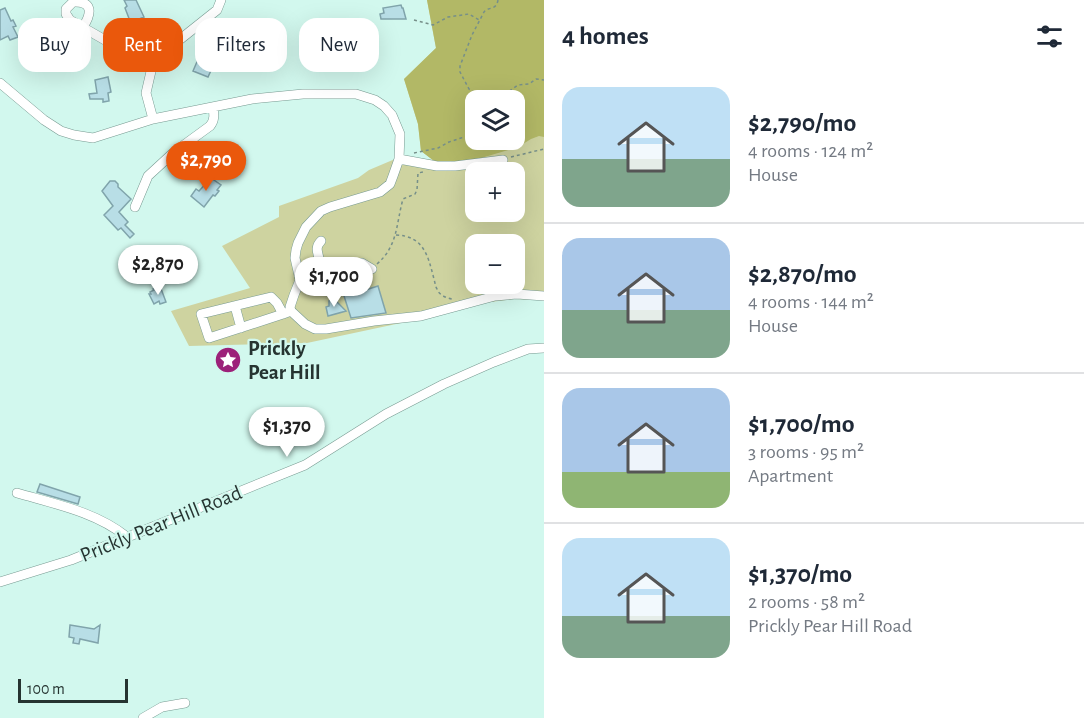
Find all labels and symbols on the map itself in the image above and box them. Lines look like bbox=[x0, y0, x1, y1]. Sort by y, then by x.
pin: $2,790 bbox=[157, 141, 255, 192]
pin: $2,870 bbox=[109, 245, 207, 296]
pin: $1,700 bbox=[285, 257, 383, 308]
place label: Prickly Pear Hill bbox=[248, 338, 320, 383]
place icon: Prickly Pear Hill bbox=[213, 345, 243, 375]
pin: $1,370 bbox=[238, 407, 336, 458]
street label: Prickly Pear Hill Road bbox=[77, 482, 245, 566]
scale bar bbox=[18, 676, 128, 704]

